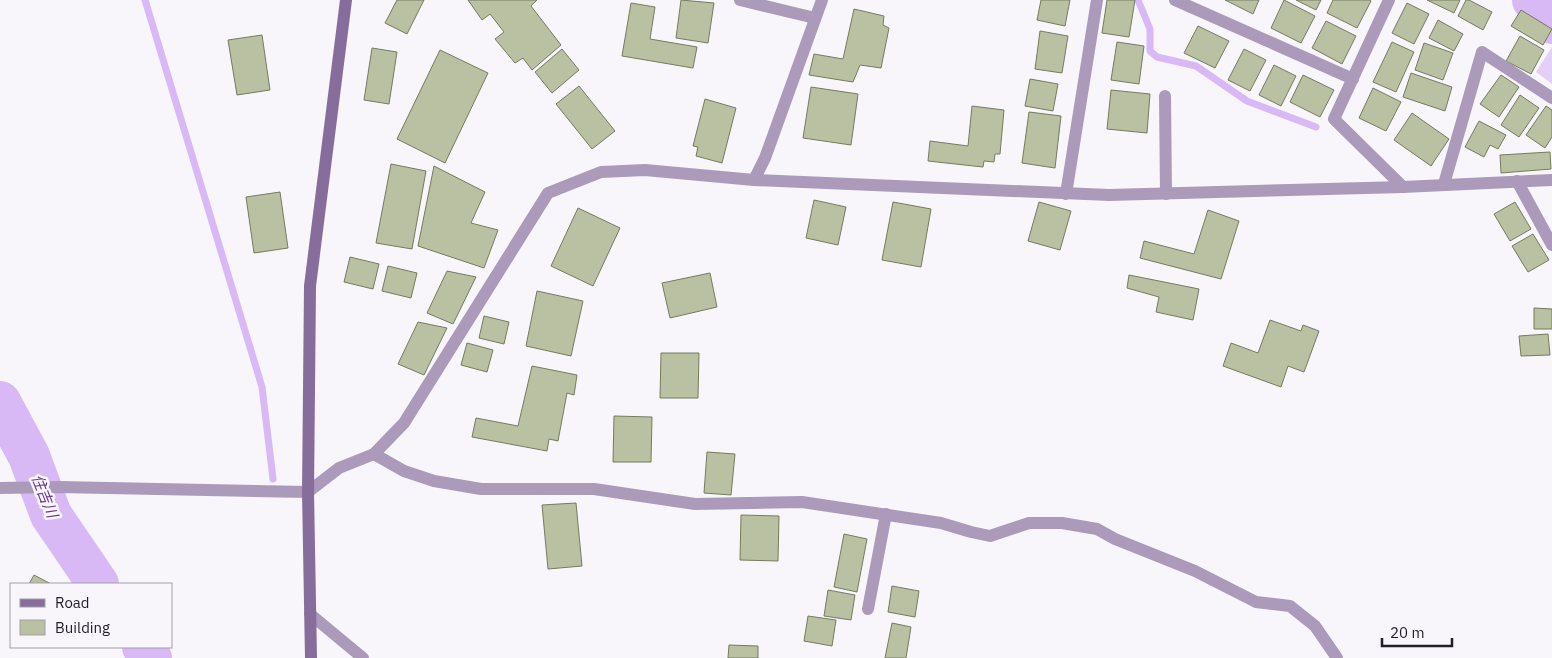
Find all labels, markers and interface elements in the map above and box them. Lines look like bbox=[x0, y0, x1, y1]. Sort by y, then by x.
water label: 住吉川 bbox=[28, 472, 63, 522]
legend bbox=[10, 583, 172, 648]
text: Road bbox=[55, 593, 90, 612]
scale bar bbox=[1382, 616, 1452, 648]
text: Building bbox=[55, 618, 110, 637]
text: 20 m bbox=[1390, 623, 1425, 642]

